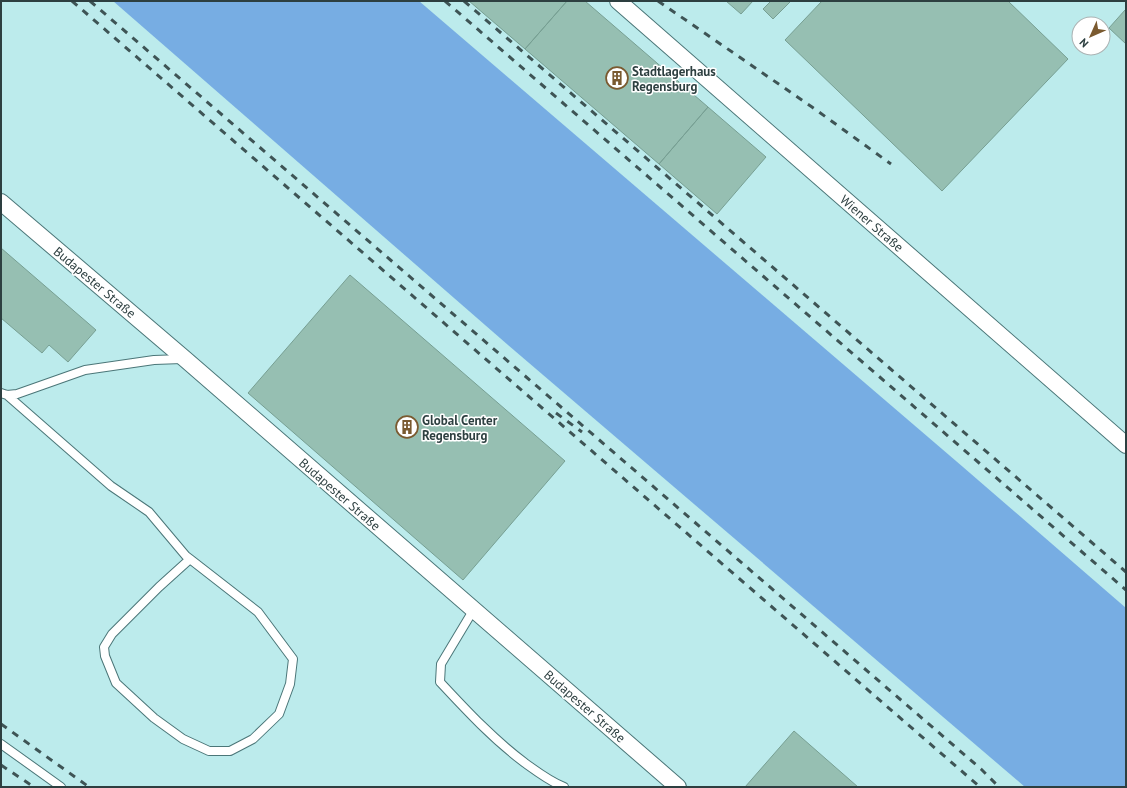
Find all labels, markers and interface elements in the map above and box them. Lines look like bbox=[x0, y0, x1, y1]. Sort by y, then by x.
north arrow bbox=[1071, 16, 1111, 56]
text: N bbox=[1076, 36, 1091, 51]
place label: Stadtlagerhaus Regensburg bbox=[632, 63, 716, 95]
building icon: Stadtlagerhaus Regensburg bbox=[604, 65, 630, 91]
street label: Wiener Straße bbox=[836, 191, 907, 256]
street label: Budapester Straße bbox=[50, 243, 139, 322]
place label: Global Center Regensburg bbox=[422, 412, 498, 444]
building icon: Global Center Regensburg bbox=[394, 414, 420, 440]
street label: Budapester Straße bbox=[295, 454, 384, 534]
street label: Budapester Straße bbox=[540, 666, 629, 746]

